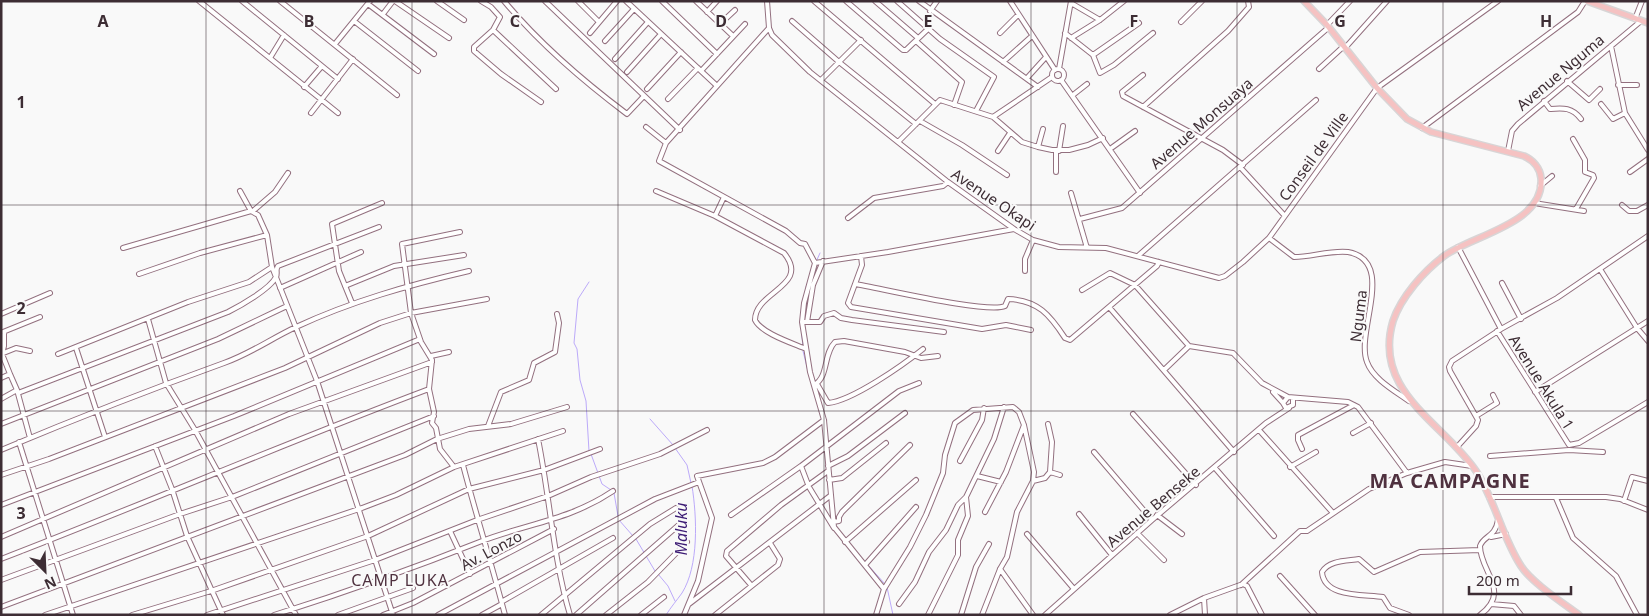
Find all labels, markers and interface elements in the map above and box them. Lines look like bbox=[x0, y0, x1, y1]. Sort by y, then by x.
text: A bbox=[97, 10, 109, 32]
text: B bbox=[304, 10, 314, 32]
text: C bbox=[510, 10, 520, 32]
text: D bbox=[715, 10, 727, 32]
text: E bbox=[924, 10, 933, 32]
text: F bbox=[1130, 10, 1138, 32]
text: G bbox=[1334, 10, 1346, 32]
text: H bbox=[1540, 10, 1552, 32]
street label: Avenue Nguma bbox=[1512, 29, 1608, 115]
street label: Avenue Monsuaya bbox=[1146, 73, 1256, 173]
text: 1 bbox=[16, 91, 26, 113]
street label: Conseil de Ville bbox=[1274, 107, 1352, 205]
street label: Avenue Okapi bbox=[948, 163, 1040, 235]
street label: Nguma bbox=[1345, 289, 1371, 343]
text: 2 bbox=[16, 297, 26, 319]
street label: Avenue Akula 1 bbox=[1505, 331, 1579, 433]
street label: Avenue Benseke bbox=[1102, 461, 1204, 551]
district label: MA CAMPAGNE bbox=[1369, 467, 1531, 494]
text: 3 bbox=[16, 502, 26, 524]
water label: Maluku bbox=[670, 502, 692, 556]
street label: Av. Lonzo bbox=[457, 525, 525, 575]
north arrow bbox=[20, 546, 70, 596]
scale bar bbox=[1469, 564, 1572, 596]
district label: CAMP LUKA bbox=[351, 569, 449, 591]
text: 200 m bbox=[1476, 570, 1520, 590]
text: N bbox=[41, 572, 60, 594]

